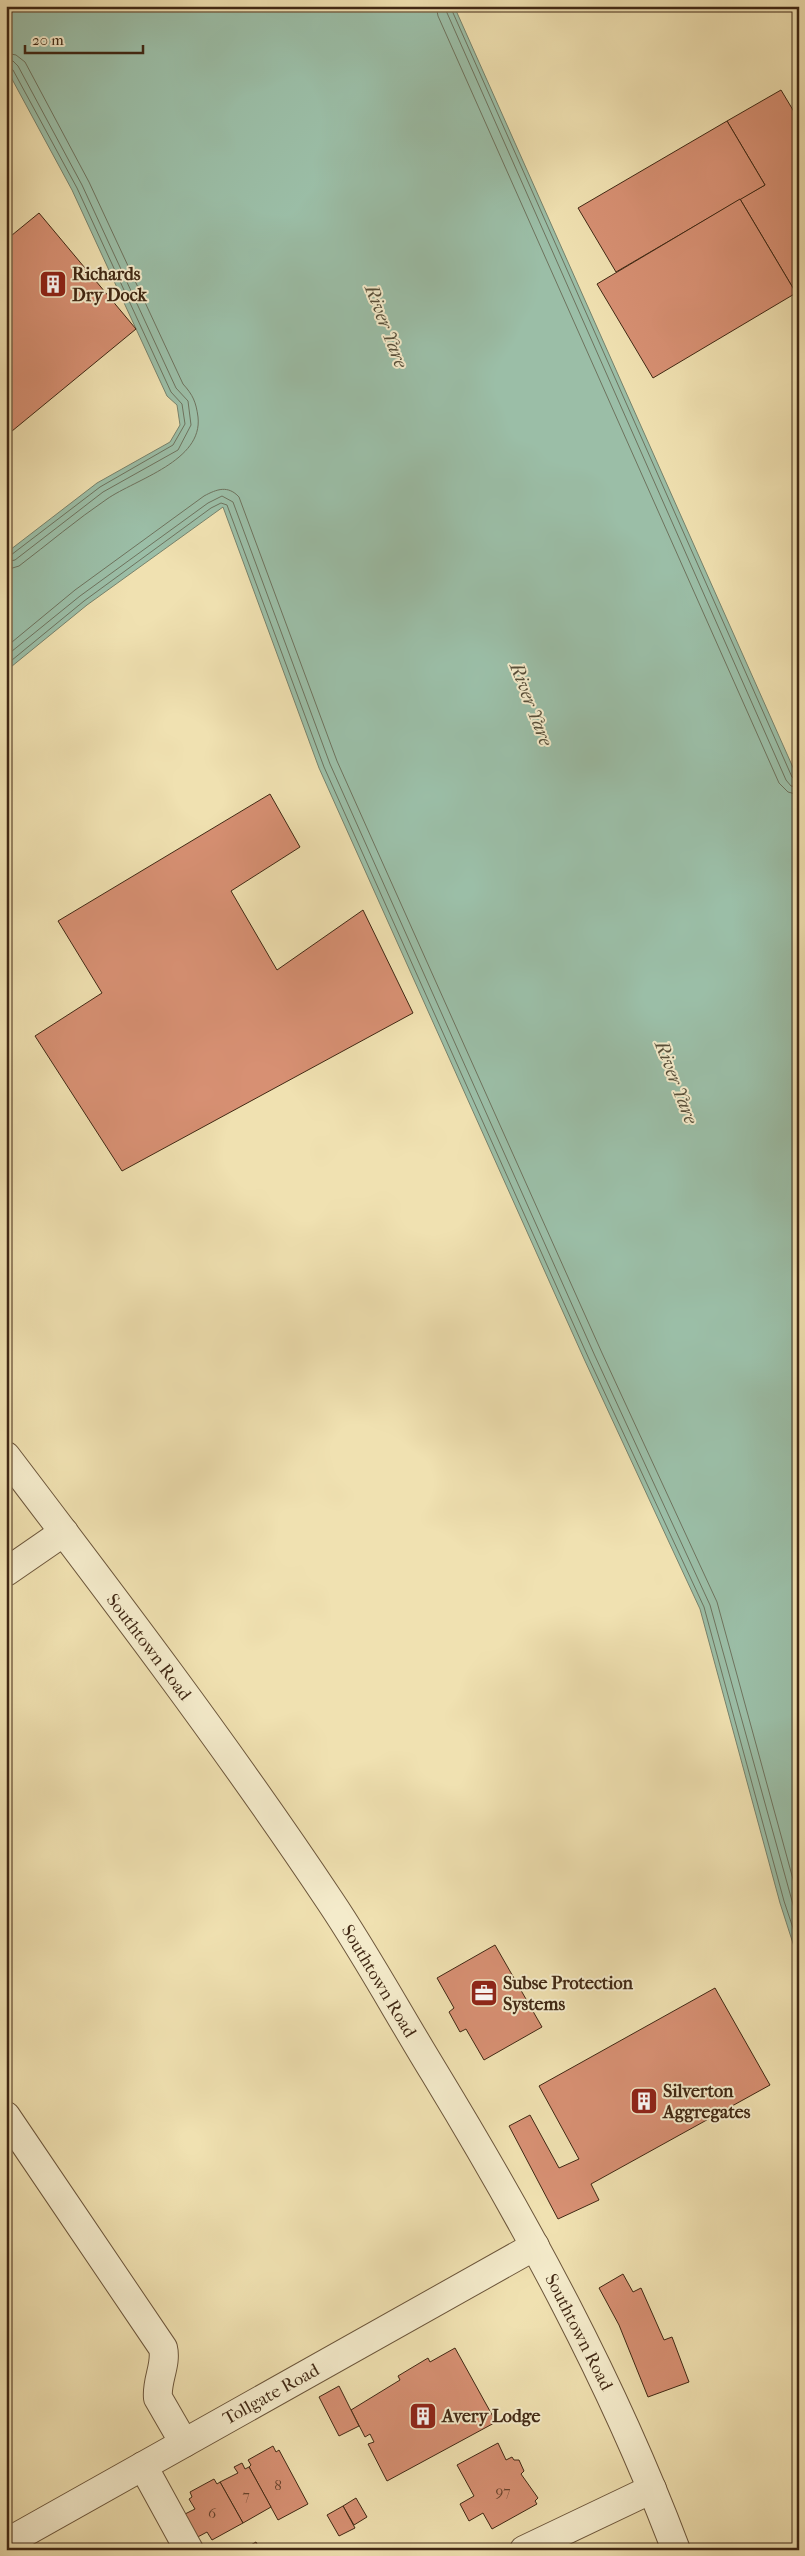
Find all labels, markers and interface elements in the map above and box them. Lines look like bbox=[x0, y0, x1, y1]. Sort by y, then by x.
scale bar bbox=[25, 22, 142, 54]
text: 20 m bbox=[32, 31, 64, 49]
place label: Richards Dry Dock bbox=[72, 264, 148, 306]
building icon: Richards Dry Dock bbox=[38, 269, 68, 299]
water label: River Yare bbox=[359, 280, 412, 372]
water label: River Yare bbox=[504, 658, 557, 750]
water label: River Yare bbox=[649, 1036, 702, 1128]
street label: Southtown Road bbox=[102, 1590, 196, 1705]
street label: Southtown Road bbox=[337, 1921, 421, 2042]
place label: Subse Protection Systems bbox=[503, 1973, 633, 2015]
office icon: Subse Protection Systems bbox=[469, 1978, 499, 2008]
place label: Silverton Aggregates bbox=[662, 2081, 751, 2123]
building icon: Silverton Aggregates bbox=[629, 2086, 659, 2116]
street label: Southtown Road bbox=[540, 2271, 617, 2394]
street label: Tollgate Road bbox=[220, 2359, 323, 2429]
building icon: Avery Lodge bbox=[408, 2401, 438, 2431]
place label: Avery Lodge bbox=[441, 2406, 540, 2427]
house number: 8 bbox=[274, 2476, 282, 2494]
house number: 97 bbox=[495, 2482, 511, 2500]
house number: 7 bbox=[242, 2486, 250, 2504]
house number: 6 bbox=[208, 2504, 217, 2522]

